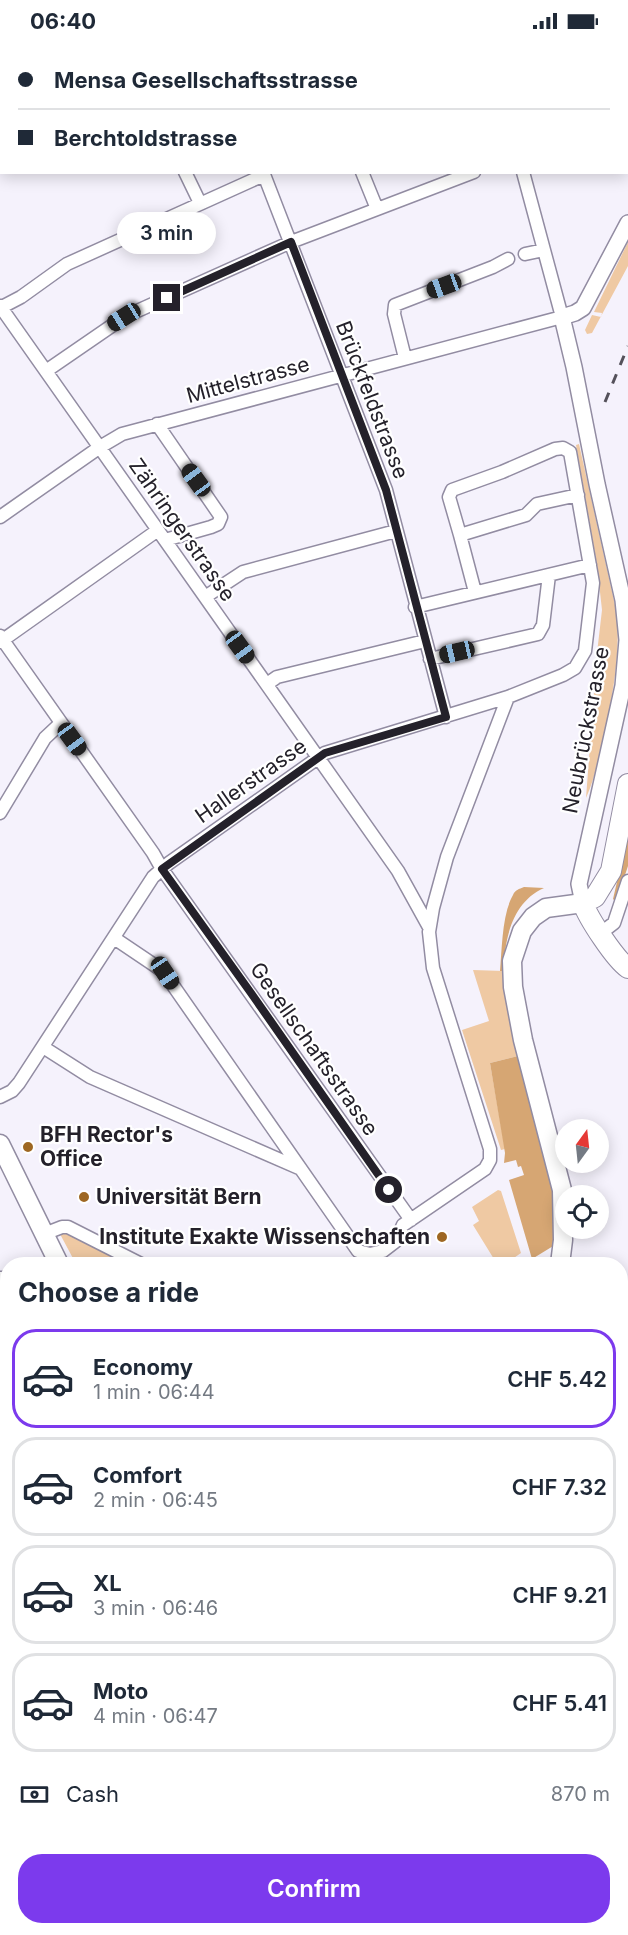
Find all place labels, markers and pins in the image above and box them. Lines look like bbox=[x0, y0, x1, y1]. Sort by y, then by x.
place label: BFH Rector's Office bbox=[40, 1122, 173, 1171]
marker: BFH Rector's Office bbox=[21, 1140, 35, 1154]
place label: Universität Bern bbox=[96, 1184, 262, 1209]
marker: Universität Bern bbox=[77, 1190, 91, 1204]
place label: Institute Exakte Wissenschaften bbox=[99, 1224, 430, 1249]
marker: Institute Exakte Wissenschaften bbox=[435, 1230, 449, 1244]

